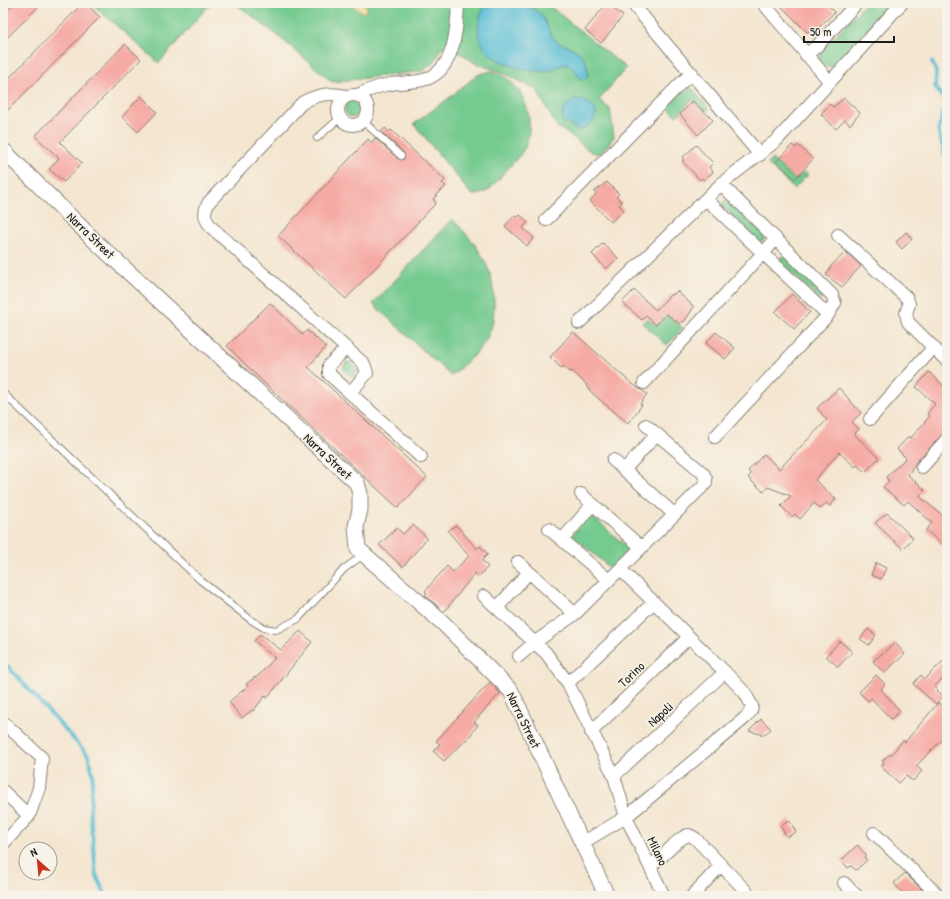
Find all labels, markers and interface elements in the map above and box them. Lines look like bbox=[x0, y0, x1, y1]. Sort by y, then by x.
scale bar bbox=[804, 18, 894, 44]
text: 50 m bbox=[810, 23, 831, 40]
street label: Narra Street bbox=[63, 208, 119, 263]
street label: Narra Street bbox=[300, 429, 357, 484]
street label: Torino bbox=[614, 657, 648, 691]
street label: Narra Street bbox=[503, 689, 546, 752]
street label: Napoli bbox=[643, 697, 677, 731]
street label: Milano bbox=[643, 833, 673, 869]
north arrow bbox=[18, 841, 58, 881]
text: N bbox=[28, 844, 39, 860]

